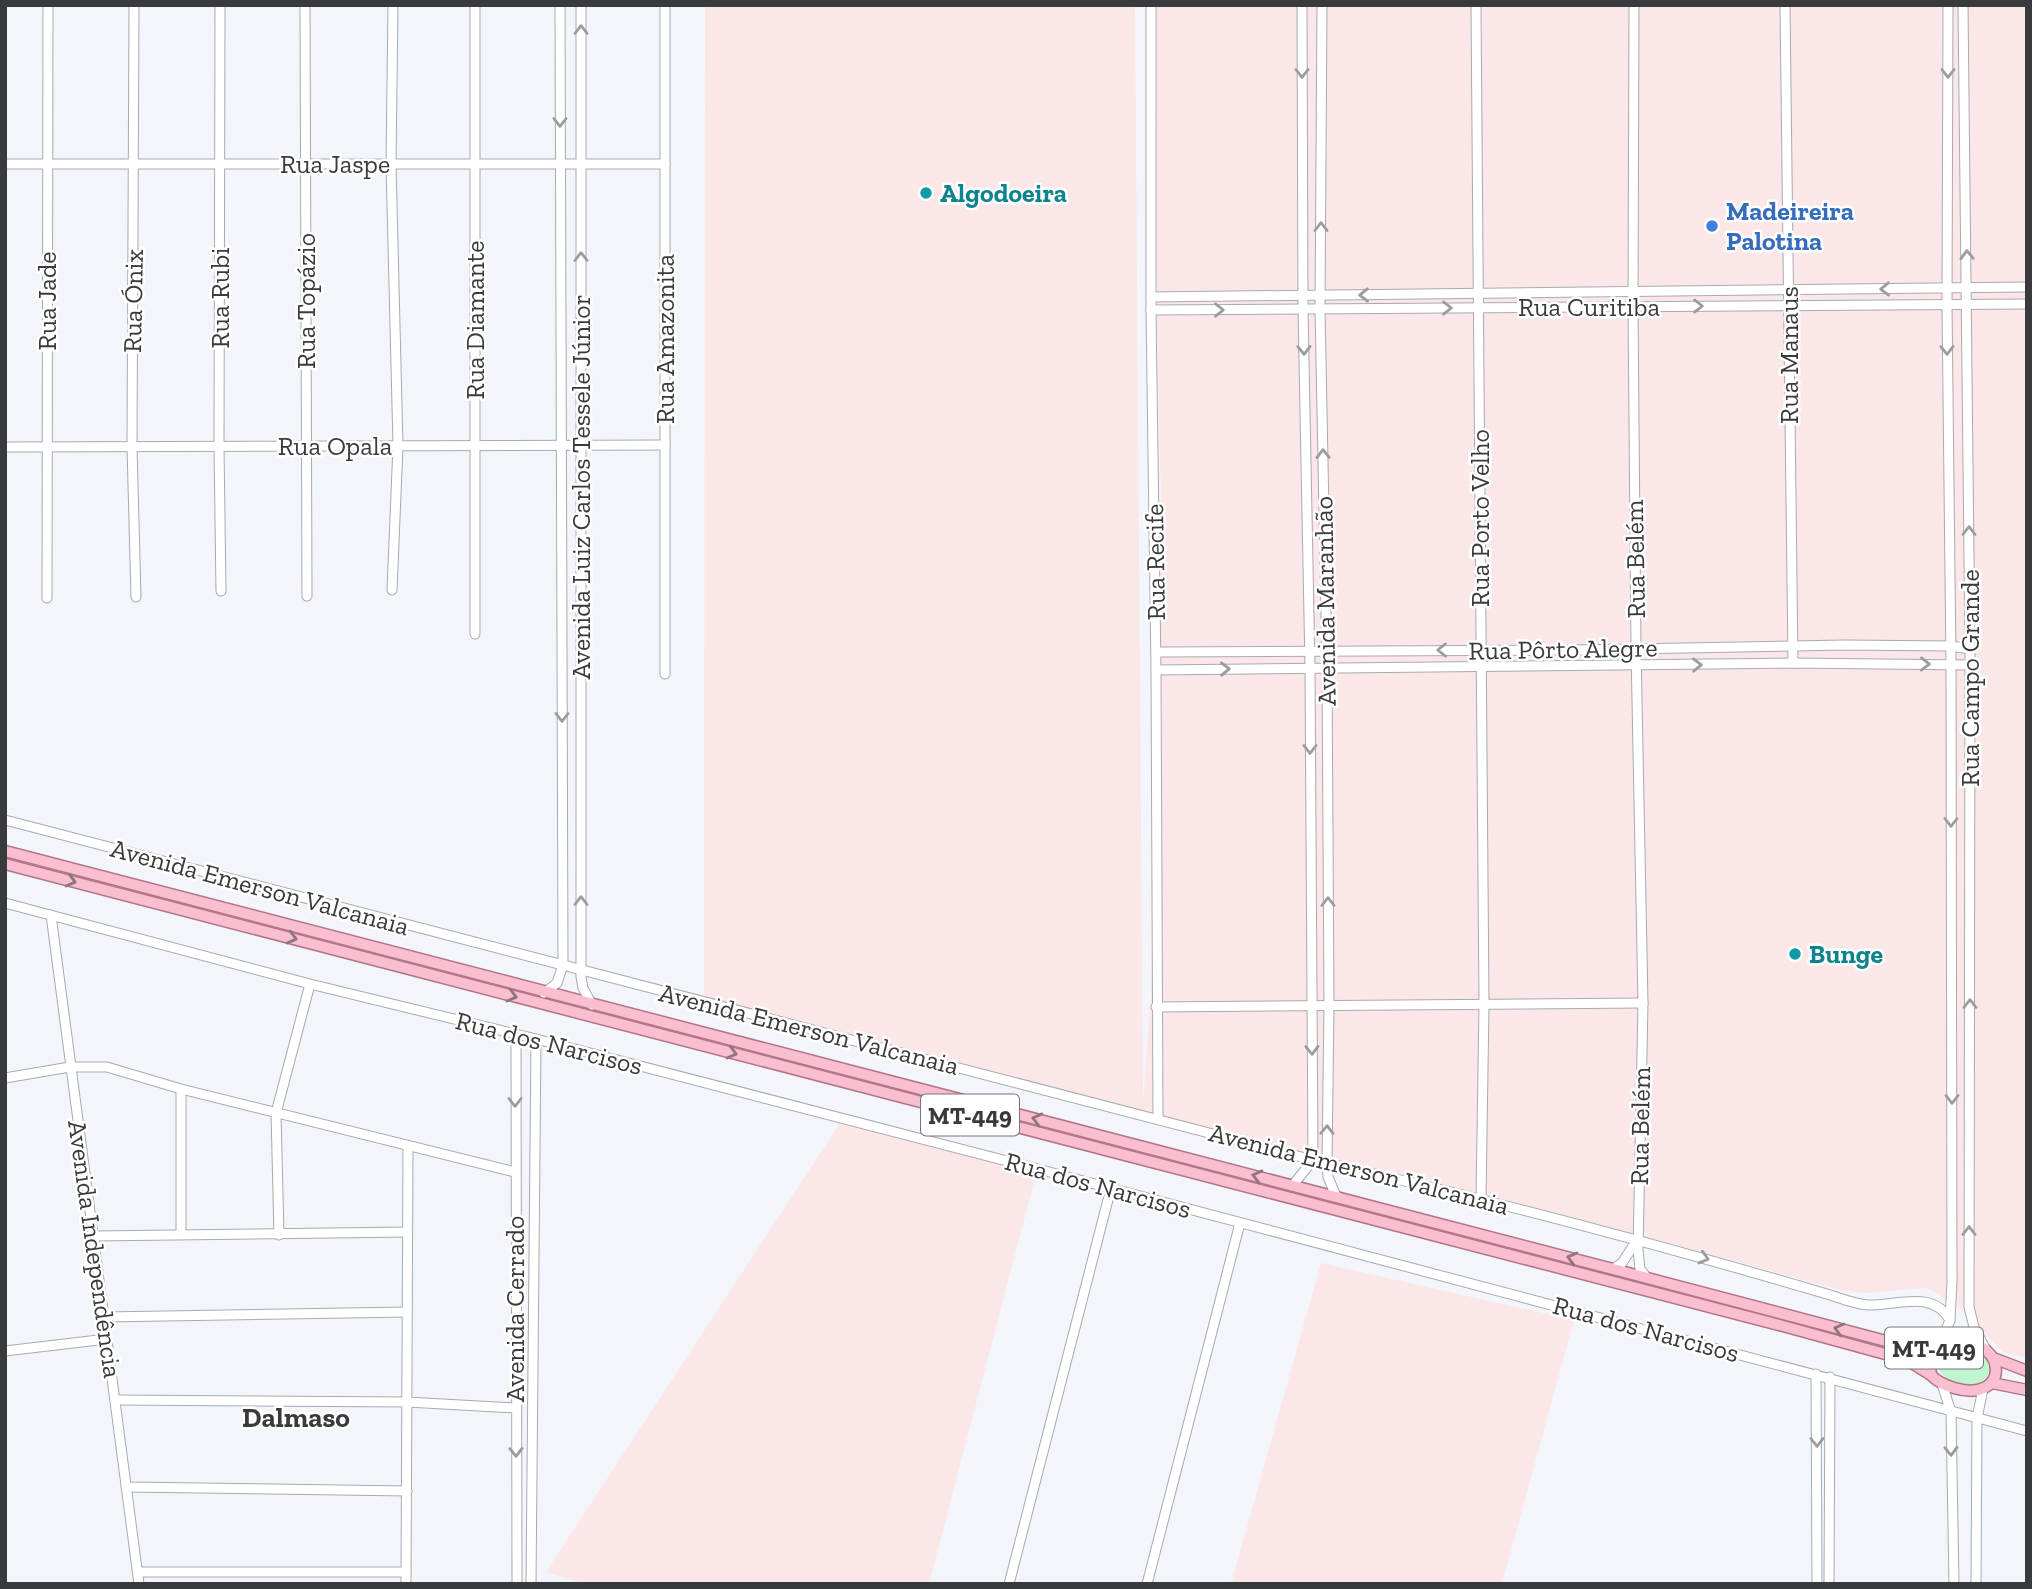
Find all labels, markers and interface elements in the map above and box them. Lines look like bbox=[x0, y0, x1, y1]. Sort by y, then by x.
one-way arrow bbox=[573, 24, 589, 35]
one-way arrow bbox=[1294, 69, 1310, 79]
one-way arrow bbox=[1940, 69, 1956, 79]
one-way arrow bbox=[552, 118, 568, 128]
street label: Rua Jaspe bbox=[280, 148, 390, 180]
place label: Algodoeira bbox=[940, 177, 1067, 209]
marker: Algodoeira bbox=[918, 185, 934, 201]
place label: Madeireira Palotina bbox=[1726, 195, 1854, 257]
marker: Madeireira Palotina bbox=[1704, 218, 1720, 234]
one-way arrow bbox=[1313, 221, 1329, 231]
street label: Rua Topázio bbox=[290, 233, 322, 369]
street label: Rua Diamante bbox=[459, 240, 491, 400]
street label: Rua Rubi bbox=[204, 248, 236, 348]
street label: Rua Ónix bbox=[116, 249, 150, 353]
one-way arrow bbox=[1960, 249, 1975, 260]
street label: Rua Jade bbox=[31, 252, 63, 350]
one-way arrow bbox=[573, 252, 589, 262]
street label: Rua Amazonita bbox=[649, 254, 681, 424]
one-way arrow bbox=[1879, 281, 1890, 296]
street label: Rua Manaus bbox=[1773, 286, 1805, 424]
one-way arrow bbox=[1358, 287, 1368, 303]
street label: Rua Curitiba bbox=[1518, 291, 1660, 323]
street label: Avenida Luiz Carlos Tessele Júnior bbox=[565, 294, 597, 680]
one-way arrow bbox=[1694, 298, 1704, 314]
one-way arrow bbox=[1442, 300, 1452, 316]
one-way arrow bbox=[1214, 302, 1225, 318]
one-way arrow bbox=[1296, 345, 1312, 356]
one-way arrow bbox=[1939, 345, 1955, 356]
street label: Rua Porto Velho bbox=[1464, 429, 1496, 607]
street label: Rua Opala bbox=[278, 430, 393, 462]
one-way arrow bbox=[1315, 448, 1330, 459]
street label: Avenida Maranhão bbox=[1307, 496, 1343, 706]
street label: Rua Belém bbox=[1618, 499, 1652, 619]
street label: Rua Recife bbox=[1138, 503, 1172, 621]
one-way arrow bbox=[1961, 526, 1977, 536]
street label: Rua Campo Grande bbox=[1954, 569, 1986, 787]
street label: Rua Pôrto Alegre bbox=[1468, 631, 1658, 667]
one-way arrow bbox=[1436, 643, 1447, 658]
one-way arrow bbox=[1920, 656, 1930, 672]
one-way arrow bbox=[1692, 657, 1703, 672]
one-way arrow bbox=[1220, 661, 1230, 677]
one-way arrow bbox=[554, 713, 570, 723]
one-way arrow bbox=[1302, 744, 1318, 755]
one-way arrow bbox=[1943, 818, 1959, 828]
street label: Avenida Emerson Valcanaia bbox=[107, 832, 413, 942]
one-way arrow bbox=[65, 873, 77, 887]
one-way arrow bbox=[573, 896, 589, 906]
one-way arrow bbox=[1320, 896, 1336, 907]
one-way arrow bbox=[285, 930, 297, 945]
place label: Bunge bbox=[1809, 938, 1884, 970]
marker: Bunge bbox=[1787, 946, 1803, 962]
street label: Avenida Emerson Valcanaia bbox=[656, 976, 963, 1082]
one-way arrow bbox=[506, 988, 518, 1002]
one-way arrow bbox=[1962, 998, 1978, 1009]
street label: Rua dos Narcisos bbox=[452, 1004, 646, 1082]
one-way arrow bbox=[726, 1045, 738, 1059]
one-way arrow bbox=[1304, 1045, 1320, 1056]
street label: Rua Belém bbox=[1623, 1066, 1657, 1186]
road number: MT-449 bbox=[921, 1094, 1019, 1135]
one-way arrow bbox=[1944, 1094, 1960, 1105]
one-way arrow bbox=[507, 1098, 523, 1108]
one-way arrow bbox=[1031, 1113, 1043, 1127]
street label: Avenida Emerson Valcanaia bbox=[1206, 1116, 1513, 1222]
street label: Avenida Independência bbox=[61, 1118, 129, 1380]
one-way arrow bbox=[1320, 1124, 1335, 1135]
street label: Rua dos Narcisos bbox=[1001, 1145, 1195, 1225]
one-way arrow bbox=[1251, 1170, 1263, 1184]
street label: Avenida Cerrado bbox=[499, 1216, 531, 1402]
one-way arrow bbox=[1961, 1226, 1977, 1236]
one-way arrow bbox=[1697, 1249, 1709, 1264]
one-way arrow bbox=[1566, 1252, 1578, 1266]
street label: Rua dos Narcisos bbox=[1549, 1289, 1743, 1369]
one-way arrow bbox=[1833, 1323, 1845, 1337]
road number: MT-449 bbox=[1885, 1328, 1983, 1368]
district label: Dalmaso bbox=[242, 1401, 350, 1434]
one-way arrow bbox=[1809, 1437, 1825, 1448]
one-way arrow bbox=[1944, 1446, 1959, 1457]
one-way arrow bbox=[508, 1448, 524, 1458]

